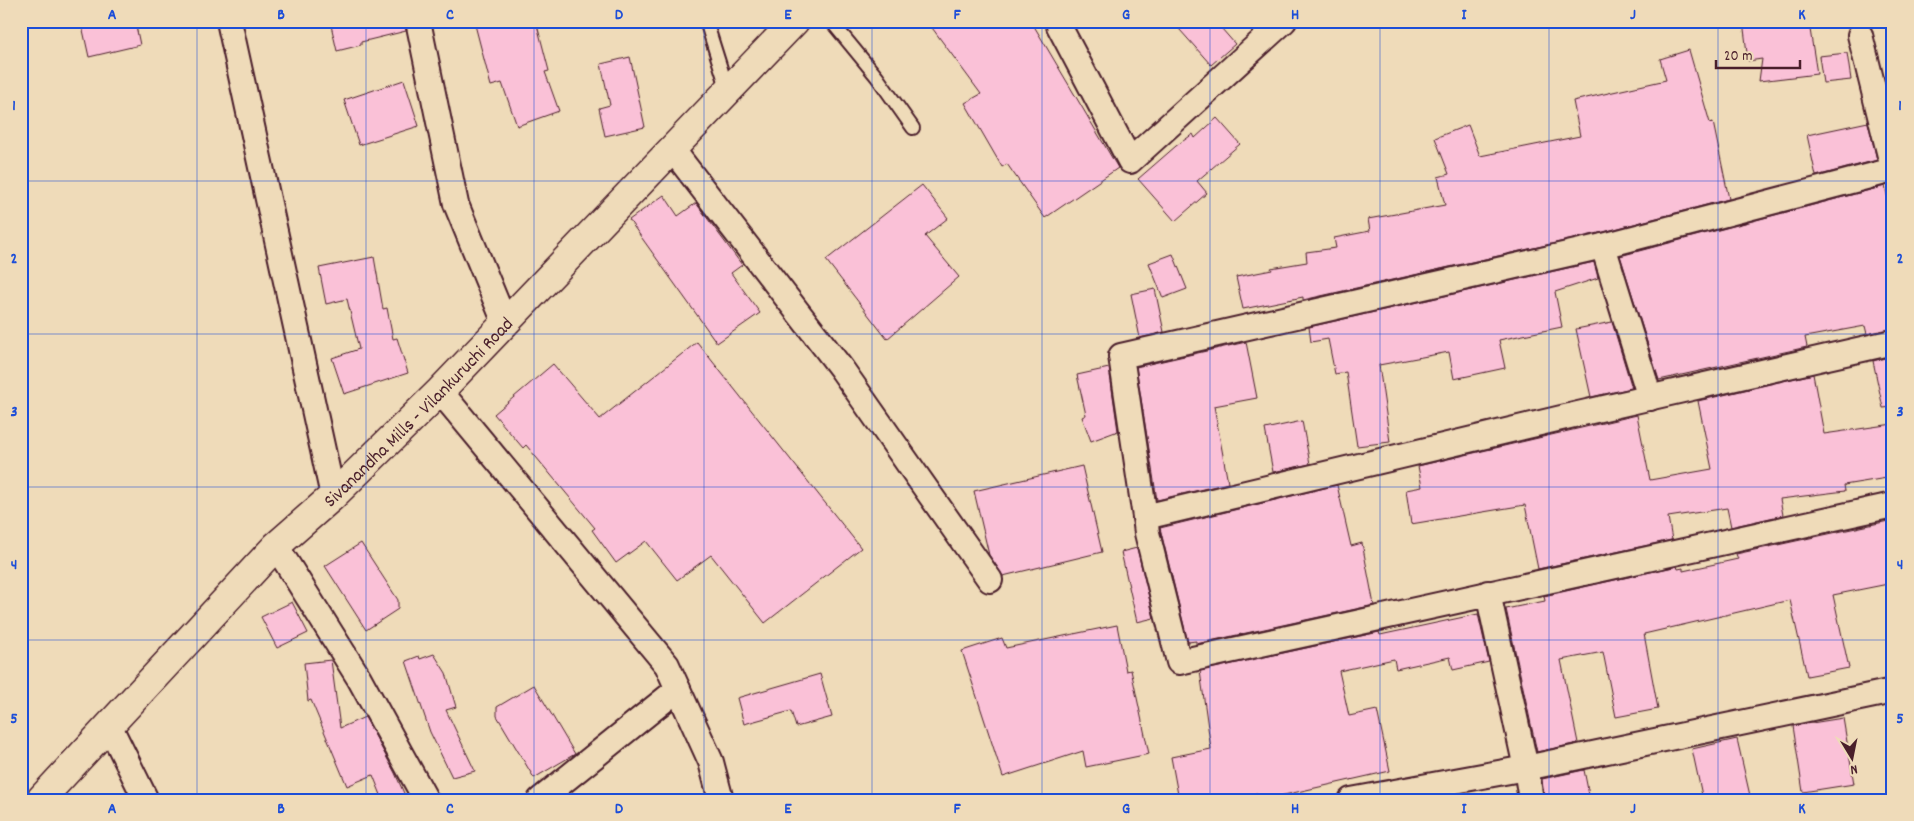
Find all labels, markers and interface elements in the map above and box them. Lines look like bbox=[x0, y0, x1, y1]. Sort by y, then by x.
text: A bbox=[108, 4, 117, 27]
text: B bbox=[277, 4, 285, 27]
text: C bbox=[446, 4, 454, 27]
text: D bbox=[615, 4, 624, 27]
text: E bbox=[784, 4, 792, 27]
text: F bbox=[953, 4, 961, 27]
text: G bbox=[1122, 4, 1130, 27]
text: H bbox=[1291, 4, 1299, 27]
text: I bbox=[1462, 4, 1468, 27]
text: J bbox=[1630, 4, 1636, 27]
text: K bbox=[1798, 4, 1806, 27]
scale bar bbox=[1716, 38, 1800, 70]
text: 20 m bbox=[1724, 46, 1752, 68]
text: 1 bbox=[12, 95, 16, 118]
text: 1 bbox=[1898, 95, 1902, 118]
text: 2 bbox=[11, 248, 18, 271]
text: 2 bbox=[1897, 248, 1904, 271]
street label: Sivanandha Mills - Vilankuruchi Road bbox=[319, 313, 521, 515]
text: 3 bbox=[10, 401, 18, 424]
text: 3 bbox=[1896, 401, 1904, 424]
text: 4 bbox=[11, 554, 17, 577]
text: 4 bbox=[1897, 554, 1903, 577]
text: 5 bbox=[10, 708, 18, 731]
text: 5 bbox=[1896, 708, 1904, 731]
north arrow bbox=[1826, 734, 1876, 784]
text: N bbox=[1849, 758, 1859, 779]
text: A bbox=[108, 798, 117, 821]
text: B bbox=[277, 798, 285, 821]
text: C bbox=[446, 798, 454, 821]
text: D bbox=[615, 798, 624, 821]
text: E bbox=[784, 798, 792, 821]
text: F bbox=[953, 798, 961, 821]
text: G bbox=[1122, 798, 1130, 821]
text: H bbox=[1291, 798, 1299, 821]
text: I bbox=[1462, 798, 1468, 821]
text: J bbox=[1630, 798, 1636, 821]
text: K bbox=[1798, 798, 1806, 821]

